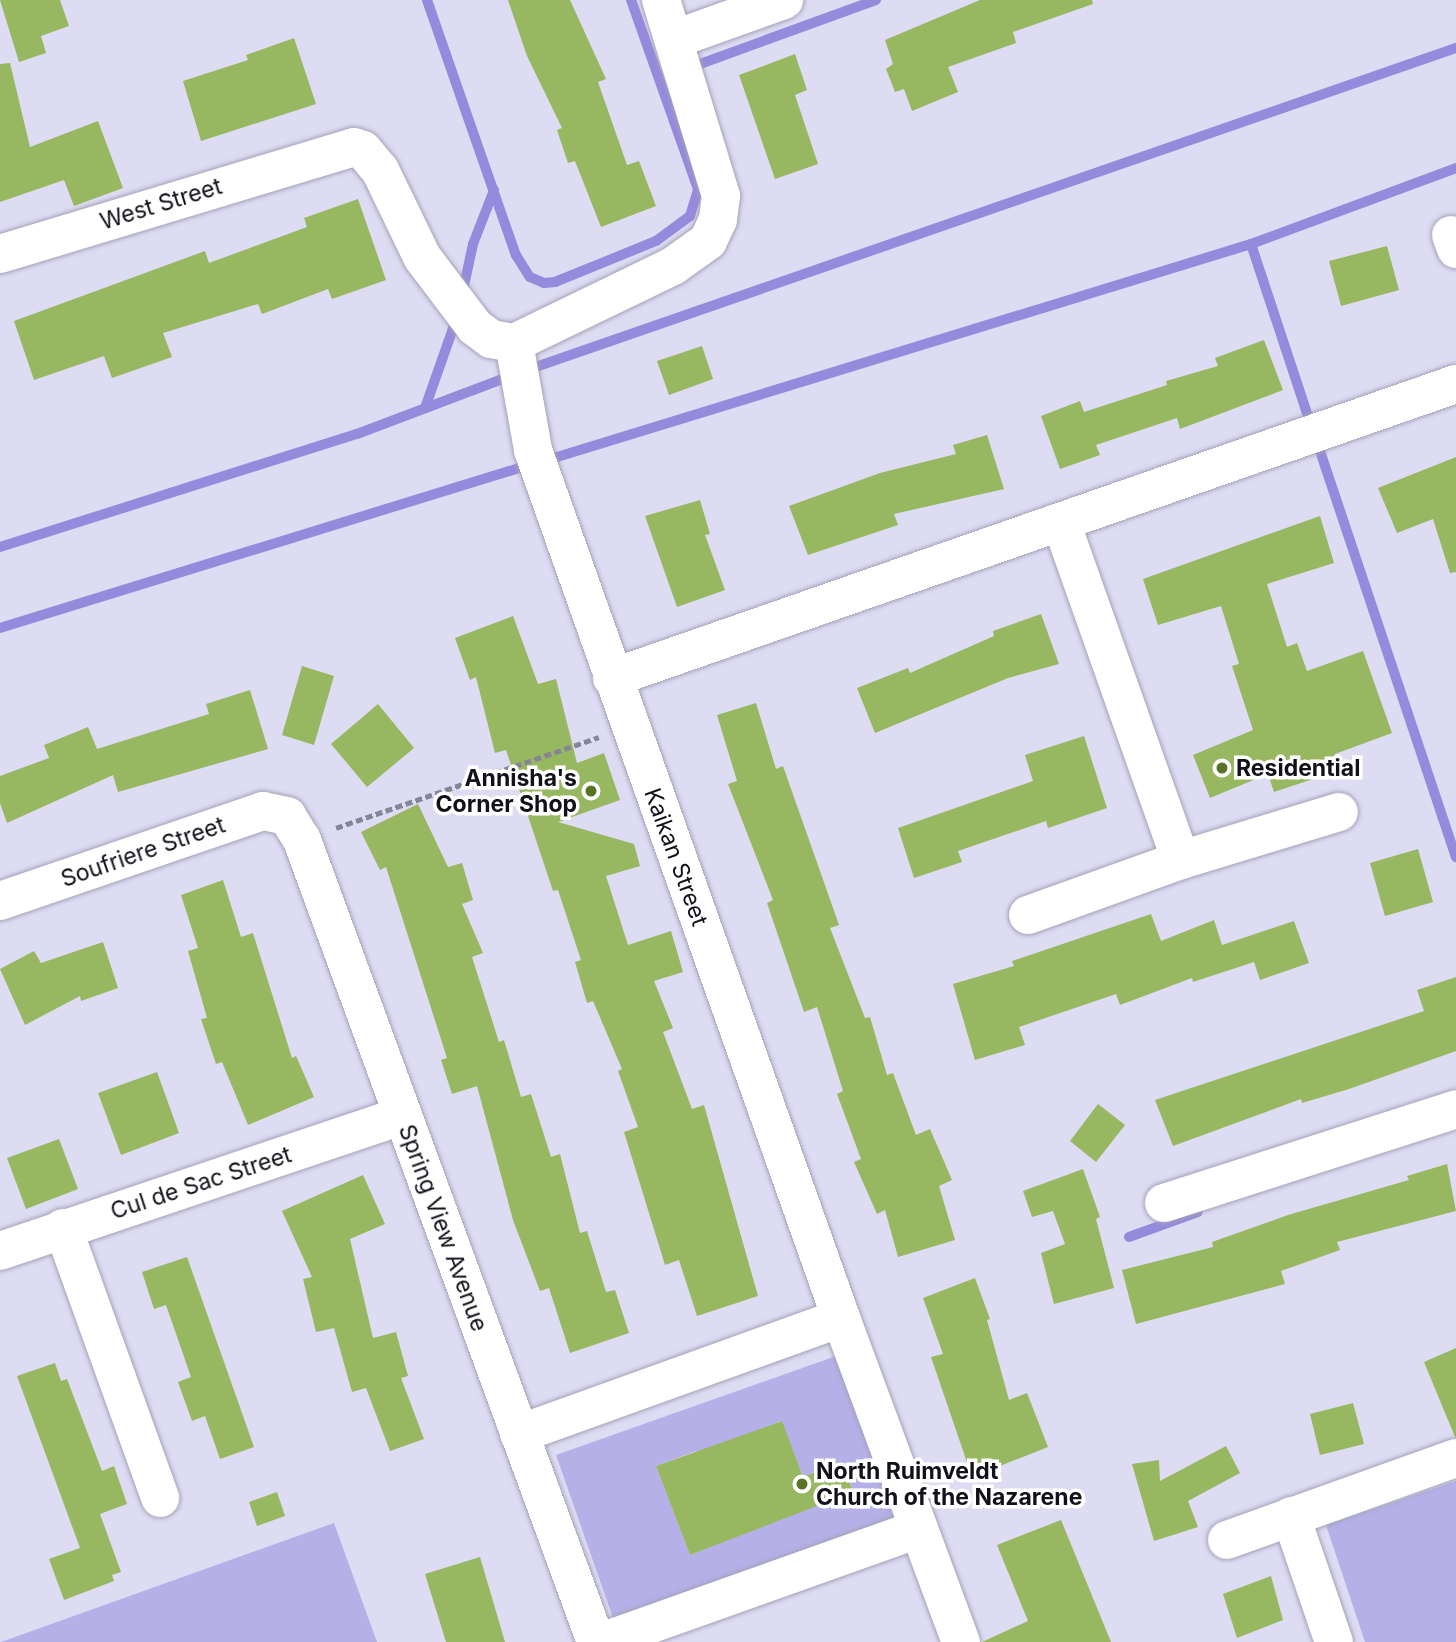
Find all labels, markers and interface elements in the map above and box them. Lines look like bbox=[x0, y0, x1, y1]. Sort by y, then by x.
street label: West Street bbox=[97, 172, 225, 236]
place label: Residential bbox=[1236, 754, 1360, 782]
marker: Residential bbox=[1214, 760, 1230, 776]
place label: Annisha's Corner Shop bbox=[436, 764, 577, 818]
marker: Annisha's Corner Shop bbox=[583, 783, 599, 799]
street label: Kaikan Street bbox=[638, 784, 714, 930]
street label: Soufriere Street bbox=[57, 811, 229, 893]
street label: Spring View Avenue bbox=[393, 1121, 493, 1335]
street label: Cul de Sac Street bbox=[107, 1141, 295, 1225]
place label: North Ruimveldt Church of the Nazarene bbox=[816, 1457, 1082, 1511]
marker: North Ruimveldt Church of the Nazarene bbox=[794, 1476, 810, 1492]

